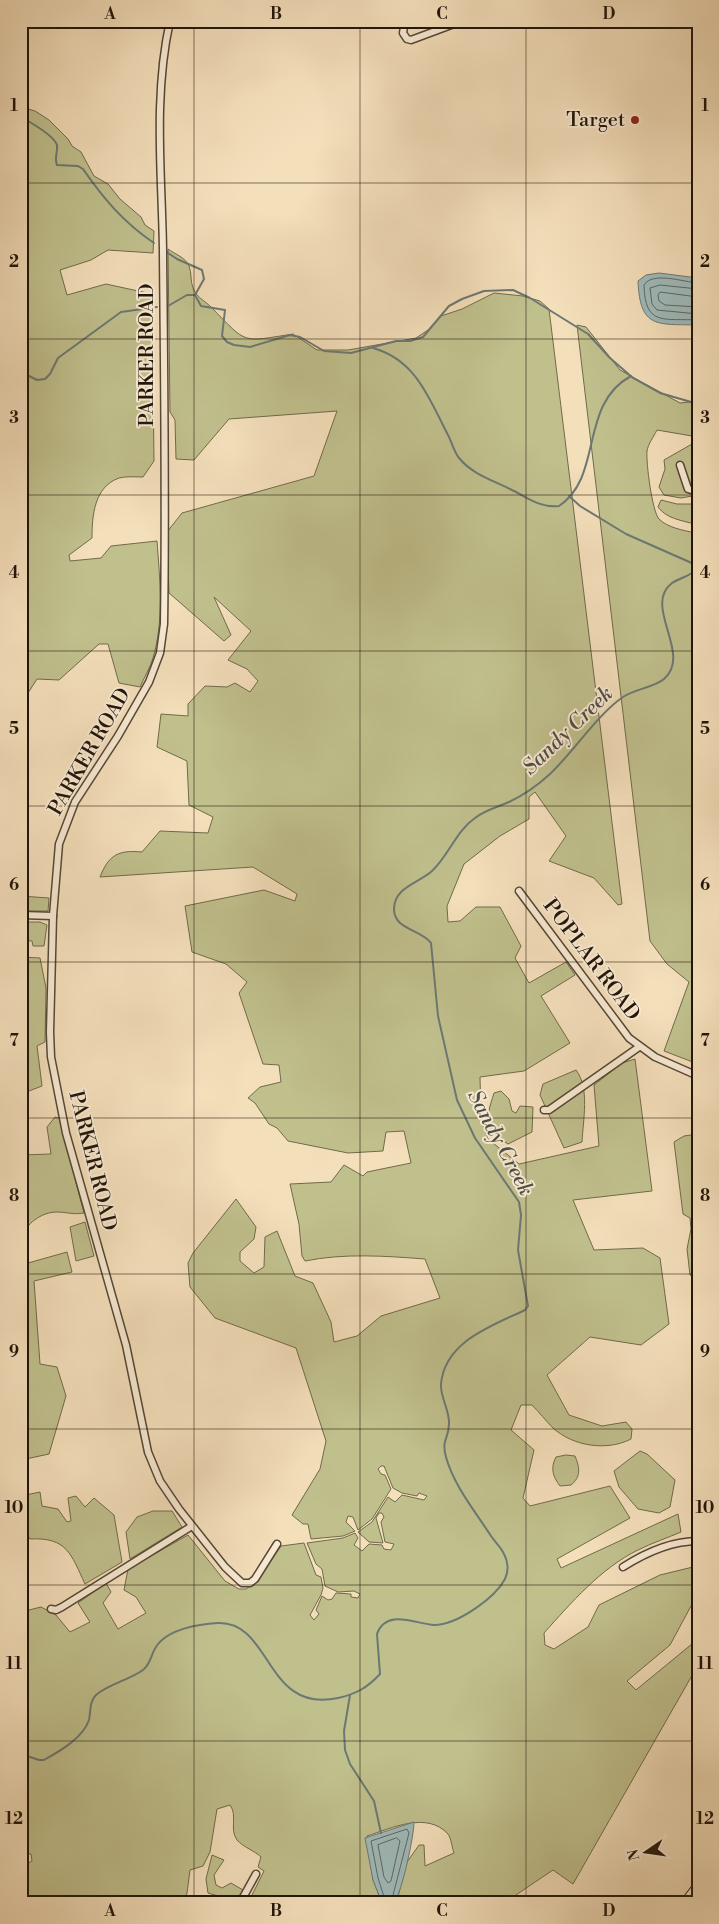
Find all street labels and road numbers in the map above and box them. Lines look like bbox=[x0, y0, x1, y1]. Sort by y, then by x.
street label: PARKER ROAD bbox=[135, 283, 160, 427]
street label: PARKER ROAD bbox=[43, 684, 137, 820]
street label: POPLAR ROAD bbox=[537, 894, 645, 1026]
street label: PARKER ROAD bbox=[63, 1088, 121, 1234]

